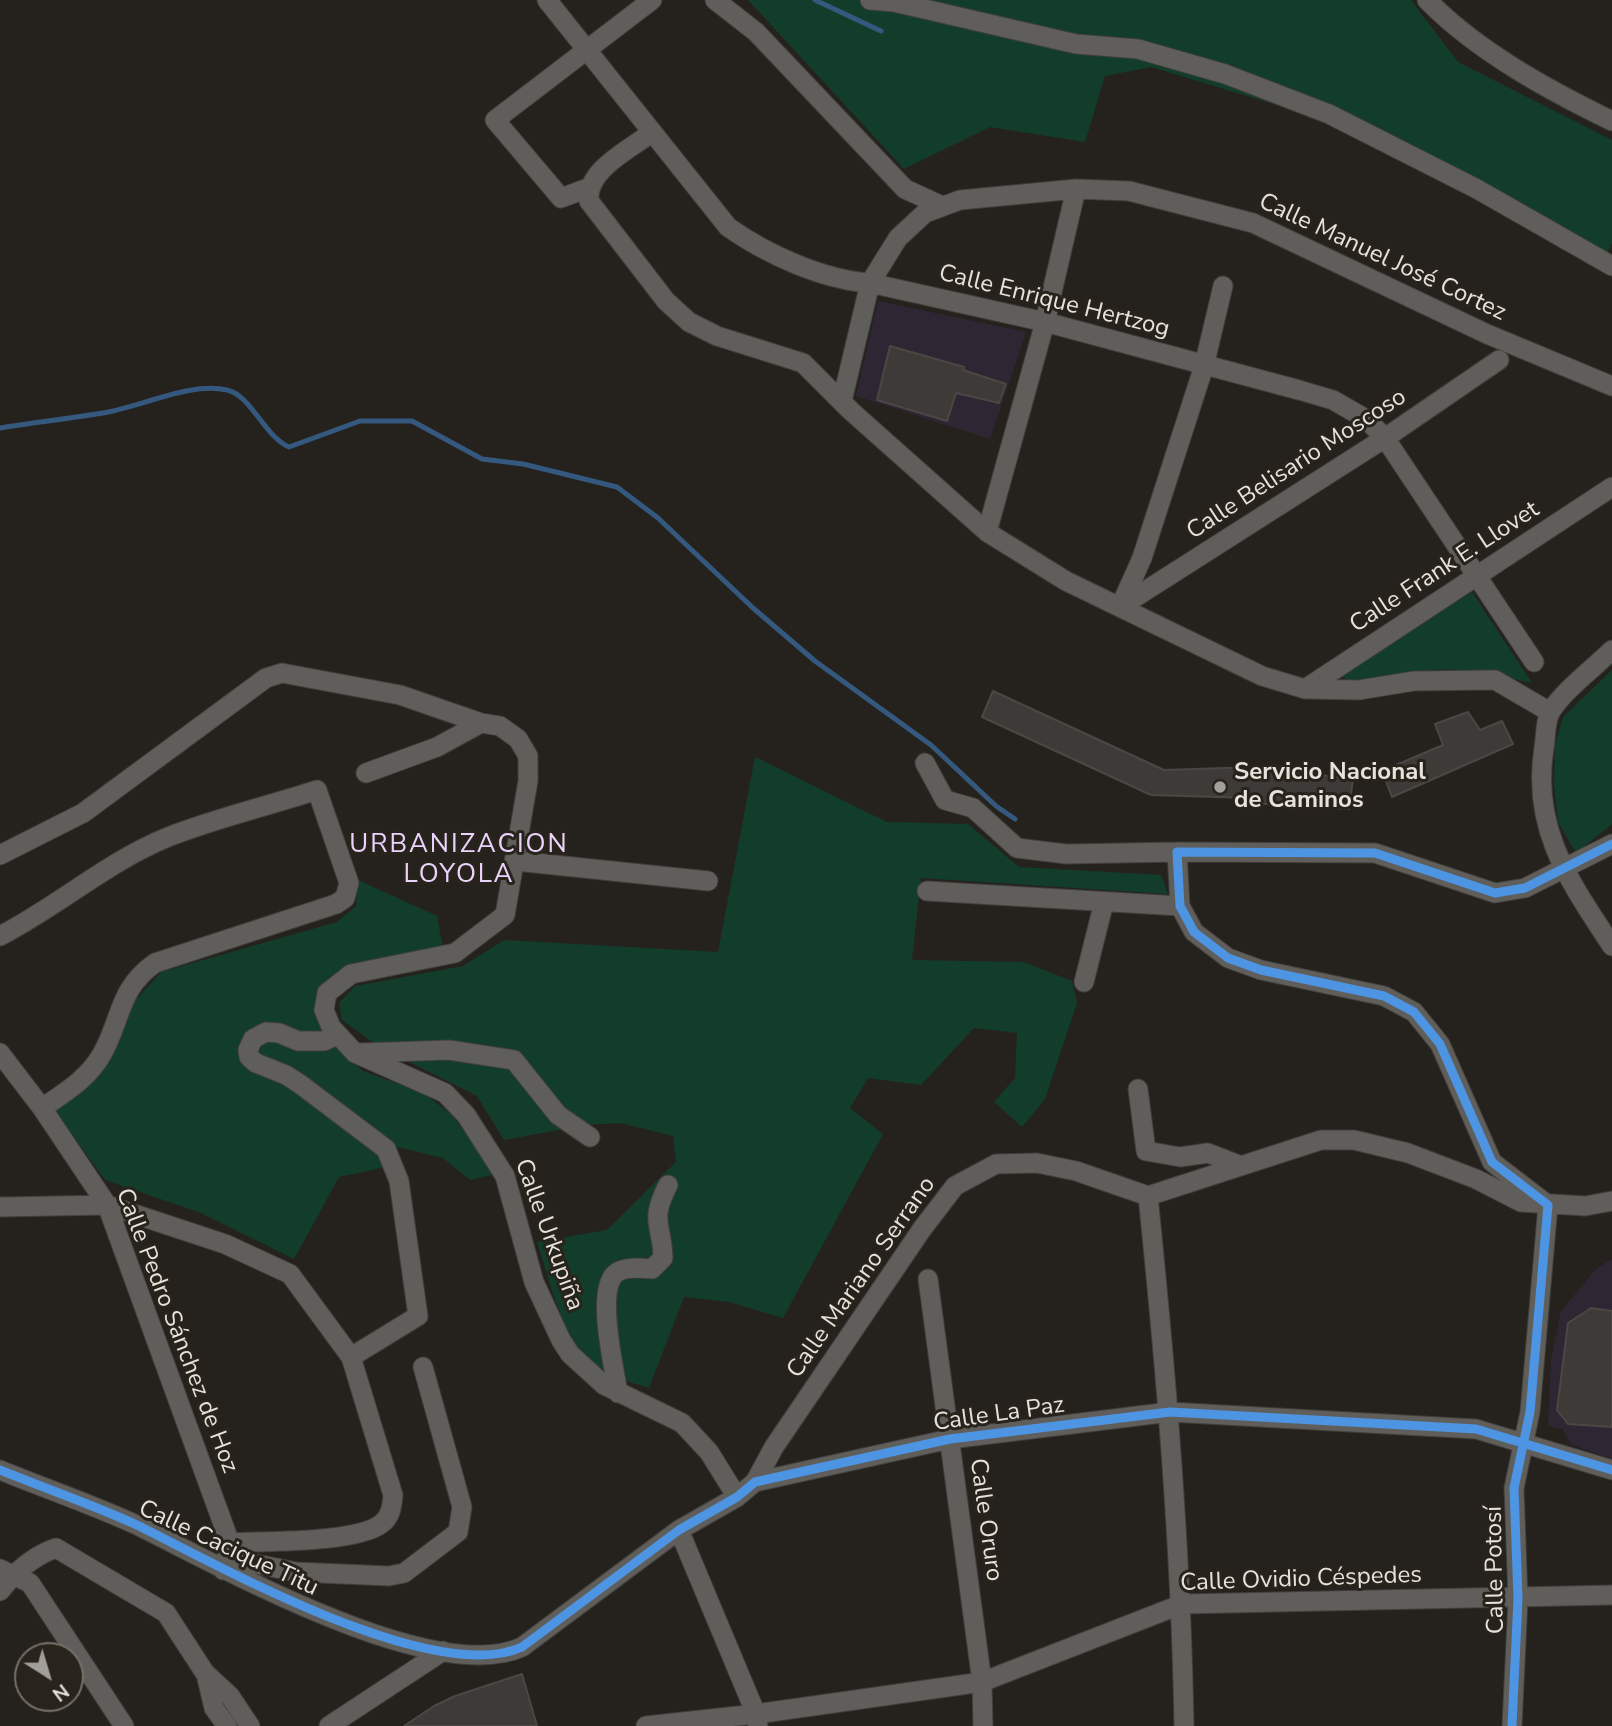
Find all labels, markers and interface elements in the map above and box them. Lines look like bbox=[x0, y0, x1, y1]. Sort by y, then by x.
street label: Calle Manuel José Cortez bbox=[1254, 188, 1510, 328]
street label: Calle Enrique Hertzog bbox=[936, 259, 1172, 345]
street label: Calle Belisario Moscoso bbox=[1182, 383, 1412, 547]
street label: Calle Frank E. Llovet bbox=[1345, 496, 1545, 640]
place label: Servicio Nacional de Caminos bbox=[1234, 759, 1426, 815]
marker: Servicio Nacional de Caminos bbox=[1212, 779, 1228, 795]
district label: URBANIZACION LOYOLA bbox=[351, 830, 567, 892]
street label: Calle Urkupiña bbox=[507, 1155, 589, 1315]
street label: Calle Mariano Serrano bbox=[782, 1172, 942, 1384]
street label: Calle Pedro Sánchez de Hoz bbox=[108, 1185, 244, 1477]
street label: Calle La Paz bbox=[932, 1392, 1066, 1438]
street label: Calle Oruro bbox=[962, 1457, 1008, 1583]
street label: Calle Cacique Titu bbox=[134, 1495, 322, 1603]
street label: Calle Potosí bbox=[1480, 1506, 1512, 1634]
street label: Calle Ovidio Céspedes bbox=[1180, 1561, 1422, 1599]
north arrow bbox=[14, 1642, 84, 1712]
text: N bbox=[47, 1678, 74, 1707]

